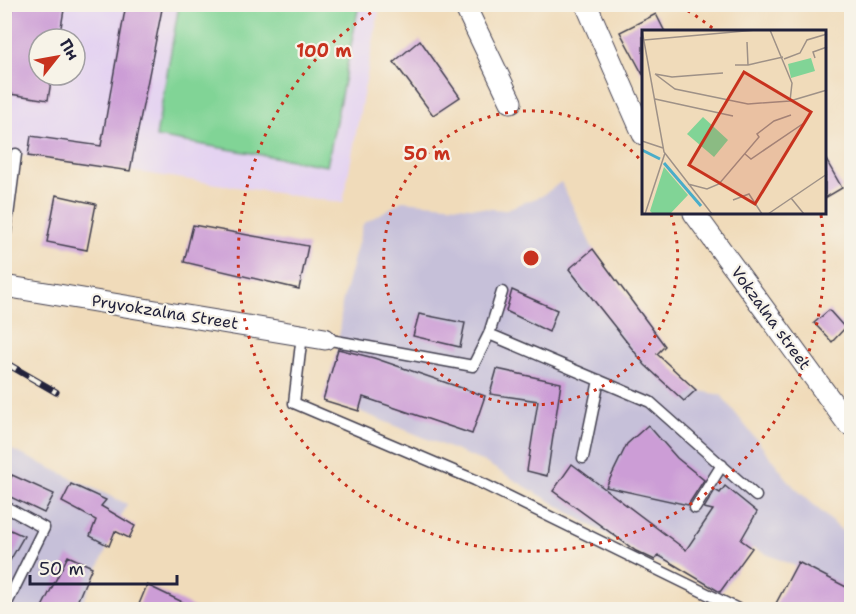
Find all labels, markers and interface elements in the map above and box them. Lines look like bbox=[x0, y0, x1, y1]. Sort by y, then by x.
north arrow bbox=[27, 27, 87, 87]
inset map bbox=[642, 30, 826, 214]
text: Пн bbox=[55, 35, 84, 64]
text: 100 m bbox=[296, 39, 352, 63]
text: 50 m bbox=[404, 142, 451, 166]
centre of rings bbox=[521, 248, 541, 268]
street label: Vokzalna street bbox=[726, 262, 816, 374]
street label: Pryvokzalna Street bbox=[90, 290, 240, 334]
scale bar bbox=[30, 548, 177, 586]
text: 50 m bbox=[39, 557, 84, 581]

